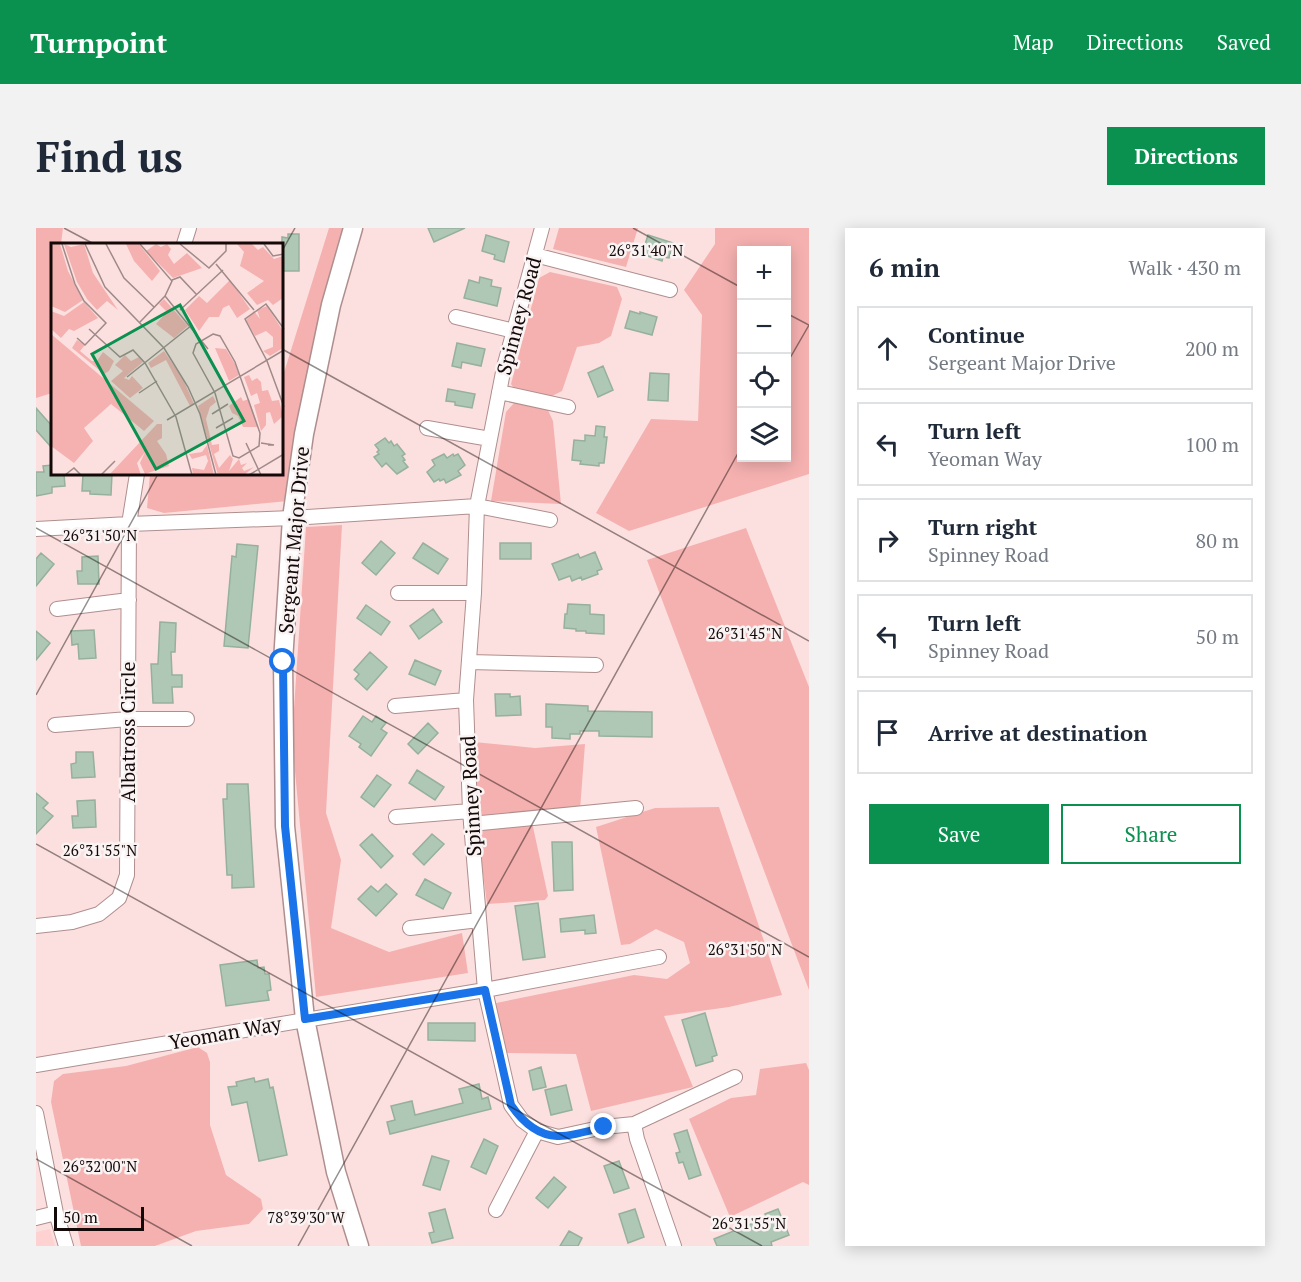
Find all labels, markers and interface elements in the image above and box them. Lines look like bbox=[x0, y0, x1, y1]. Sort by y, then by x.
text: Turnpoint bbox=[30, 24, 168, 61]
text: Map bbox=[1013, 28, 1054, 56]
text: Directions bbox=[1087, 28, 1184, 56]
text: Saved bbox=[1217, 28, 1271, 56]
button: Directions bbox=[1107, 127, 1265, 185]
text: Find us bbox=[36, 128, 183, 184]
text: 26°31'40"N bbox=[609, 240, 683, 260]
inset map bbox=[51, 243, 284, 476]
map controls bbox=[737, 246, 791, 462]
button: + bbox=[737, 246, 791, 300]
text: 6 min bbox=[869, 250, 940, 284]
street label: Spinney Road bbox=[490, 254, 547, 378]
text: Walk · 430 m bbox=[1129, 254, 1241, 281]
button: − bbox=[737, 300, 791, 354]
text: Continue bbox=[928, 320, 1025, 349]
icon: ahead bbox=[871, 332, 904, 365]
text: 200 m bbox=[1185, 335, 1239, 362]
text: Sergeant Major Drive bbox=[928, 349, 1116, 376]
button: locate bbox=[737, 354, 791, 408]
button: layers bbox=[737, 408, 791, 462]
text: Turn left bbox=[928, 416, 1021, 445]
icon: left bbox=[871, 428, 904, 461]
text: 100 m bbox=[1185, 431, 1239, 458]
street label: Sergeant Major Drive bbox=[272, 445, 315, 635]
text: Yeoman Way bbox=[928, 445, 1042, 472]
text: Turn right bbox=[928, 512, 1037, 541]
icon: right bbox=[871, 524, 904, 557]
text: 26°31'50"N bbox=[63, 525, 137, 545]
text: 80 m bbox=[1196, 527, 1239, 554]
text: Spinney Road bbox=[928, 541, 1049, 568]
text: Turn left bbox=[928, 608, 1021, 637]
icon: left bbox=[871, 620, 904, 653]
text: 26°31'45"N bbox=[708, 623, 782, 643]
text: 50 m bbox=[1196, 623, 1239, 650]
text: Spinney Road bbox=[928, 637, 1049, 664]
route start bbox=[269, 648, 295, 674]
street label: Albatross Circle bbox=[114, 662, 141, 803]
icon: arrive bbox=[871, 716, 904, 749]
text: Arrive at destination bbox=[928, 718, 1147, 747]
street label: Spinney Road bbox=[454, 735, 487, 857]
button: Save bbox=[869, 804, 1049, 864]
button: Share bbox=[1061, 804, 1241, 864]
text: 26°31'55"N bbox=[63, 840, 137, 860]
text: 26°31'50"N bbox=[708, 939, 782, 959]
street label: Yeoman Way bbox=[166, 1009, 284, 1056]
route end bbox=[590, 1113, 616, 1139]
text: 26°32'00"N bbox=[63, 1156, 137, 1176]
scale bar bbox=[54, 1204, 144, 1232]
text: 50 m bbox=[63, 1206, 98, 1228]
text: 78°39'30"W bbox=[267, 1207, 346, 1227]
text: 26°31'55"N bbox=[712, 1213, 786, 1233]

